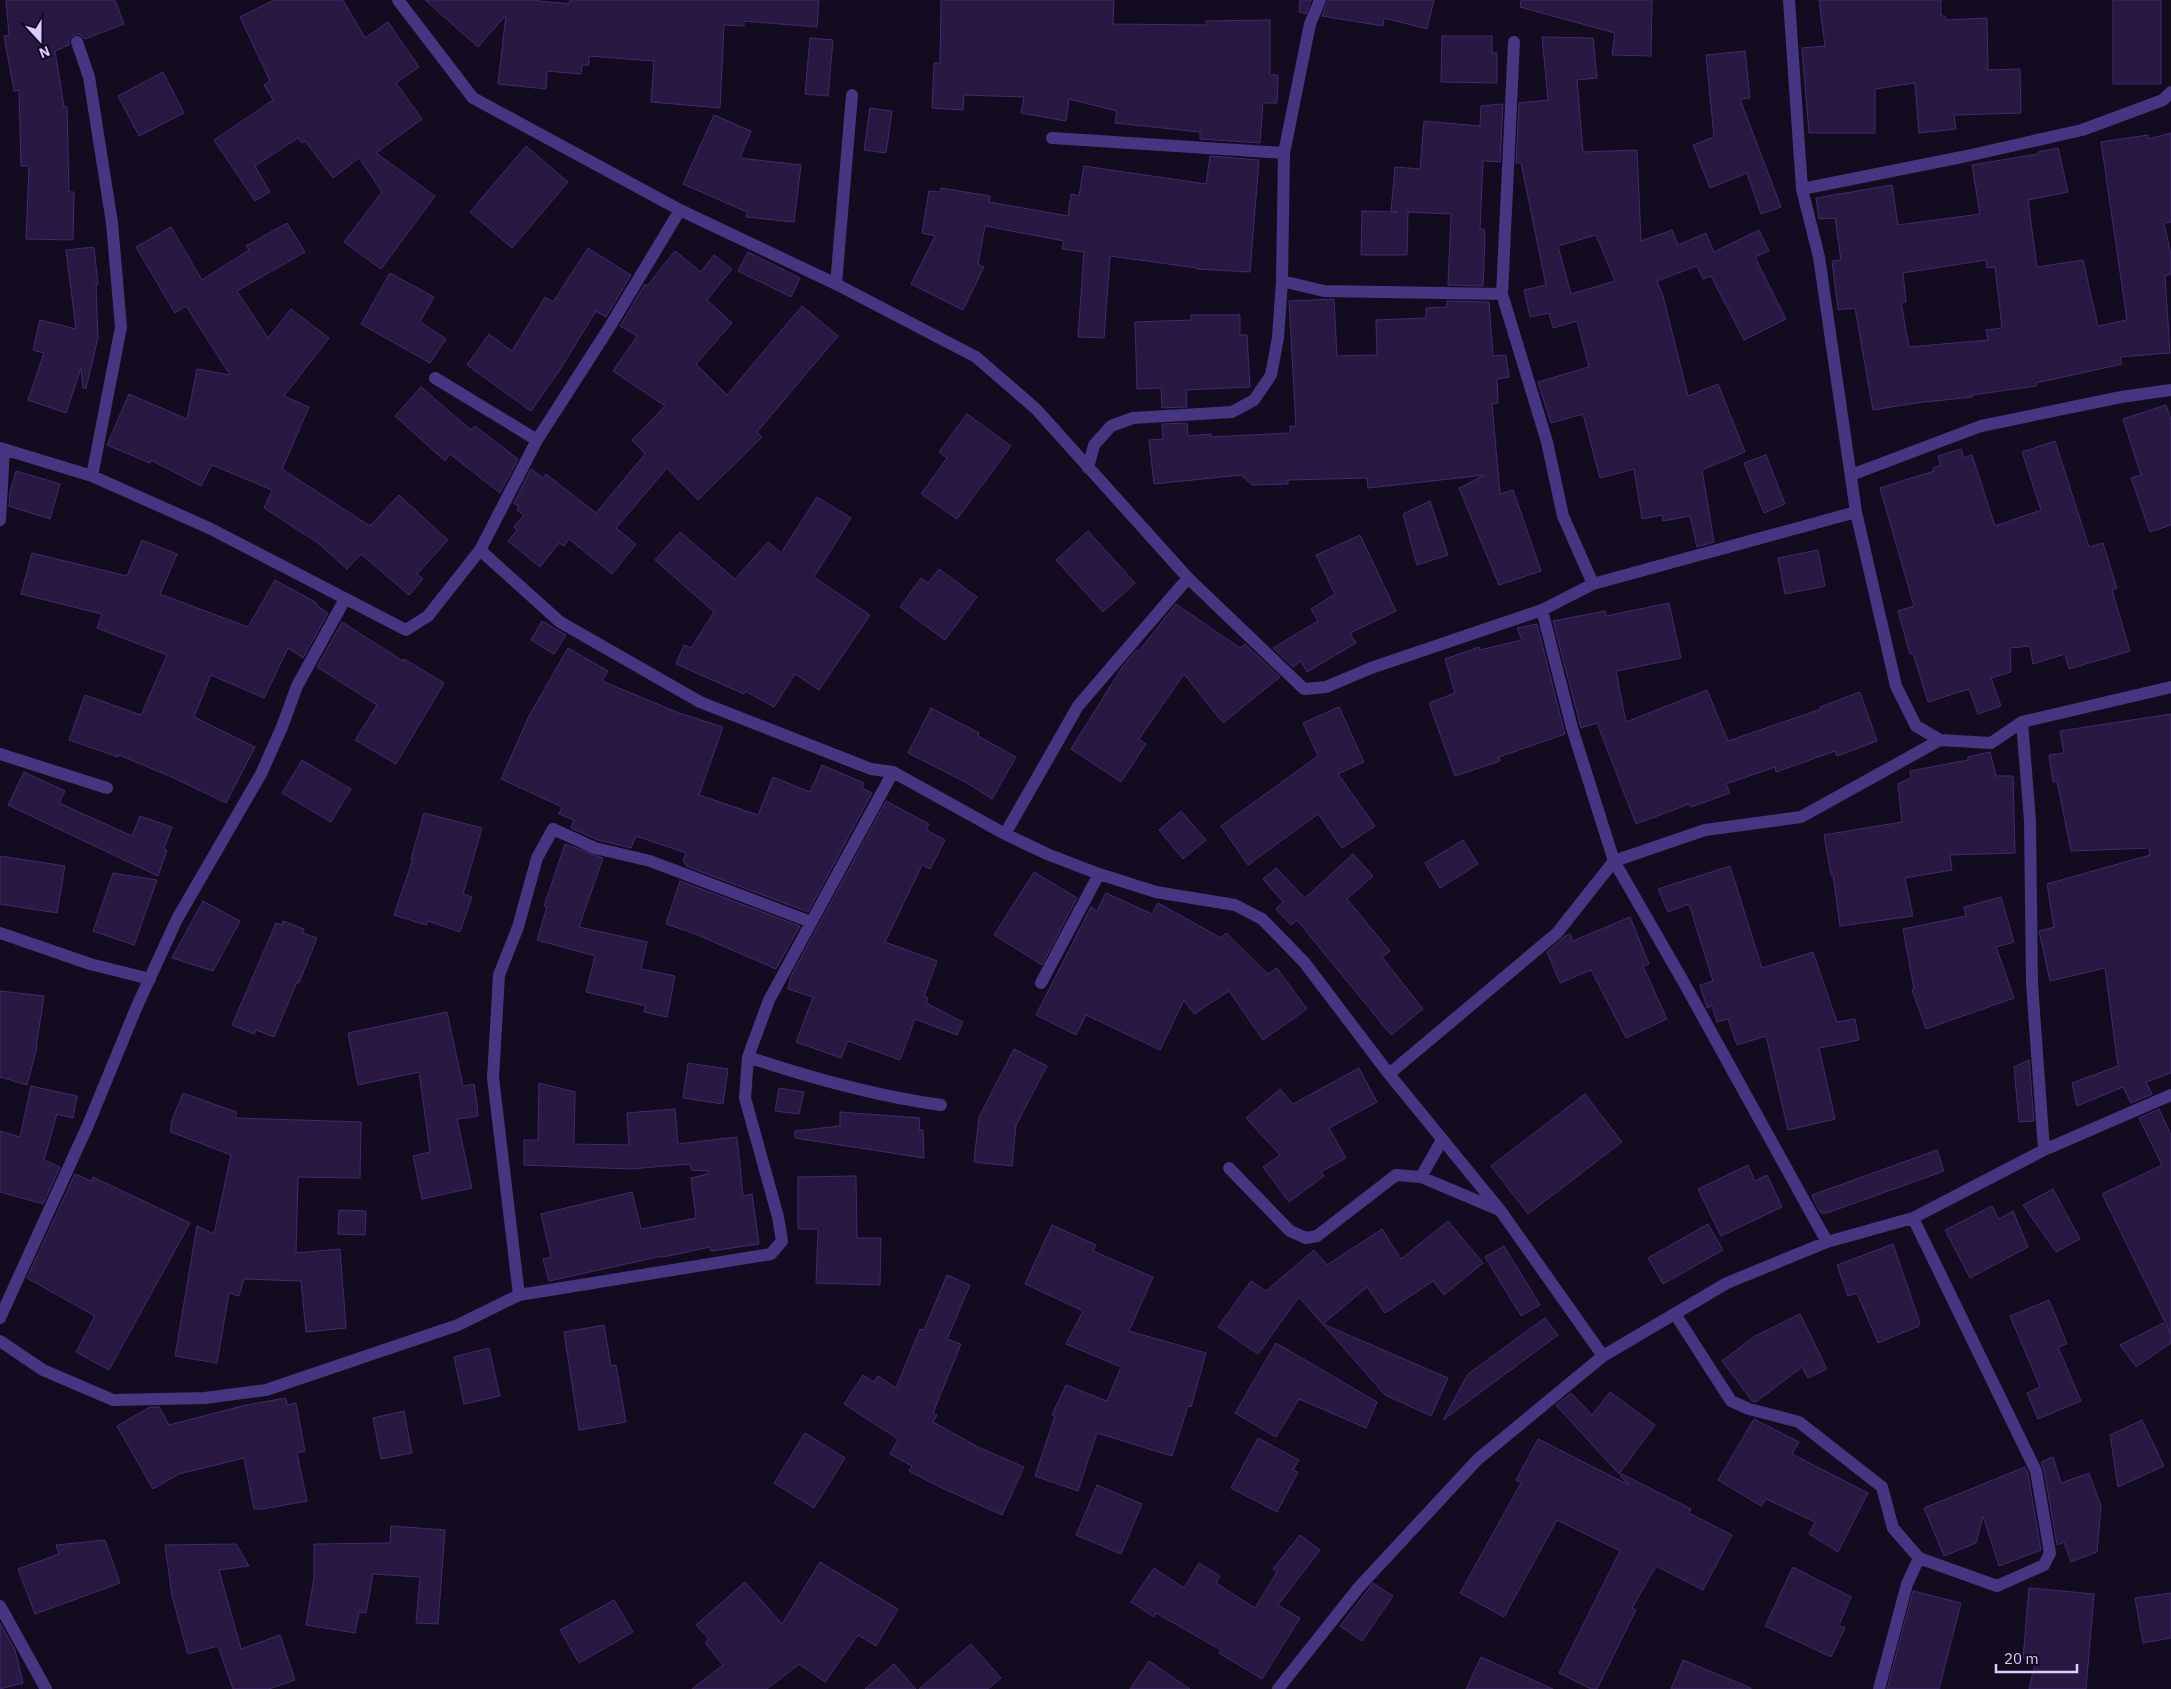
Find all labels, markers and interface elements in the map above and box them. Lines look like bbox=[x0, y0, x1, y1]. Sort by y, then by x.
north arrow bbox=[15, 15, 65, 65]
text: N bbox=[37, 42, 53, 62]
scale bar bbox=[1996, 1642, 2077, 1674]
text: 20 m bbox=[2004, 1649, 2039, 1668]

